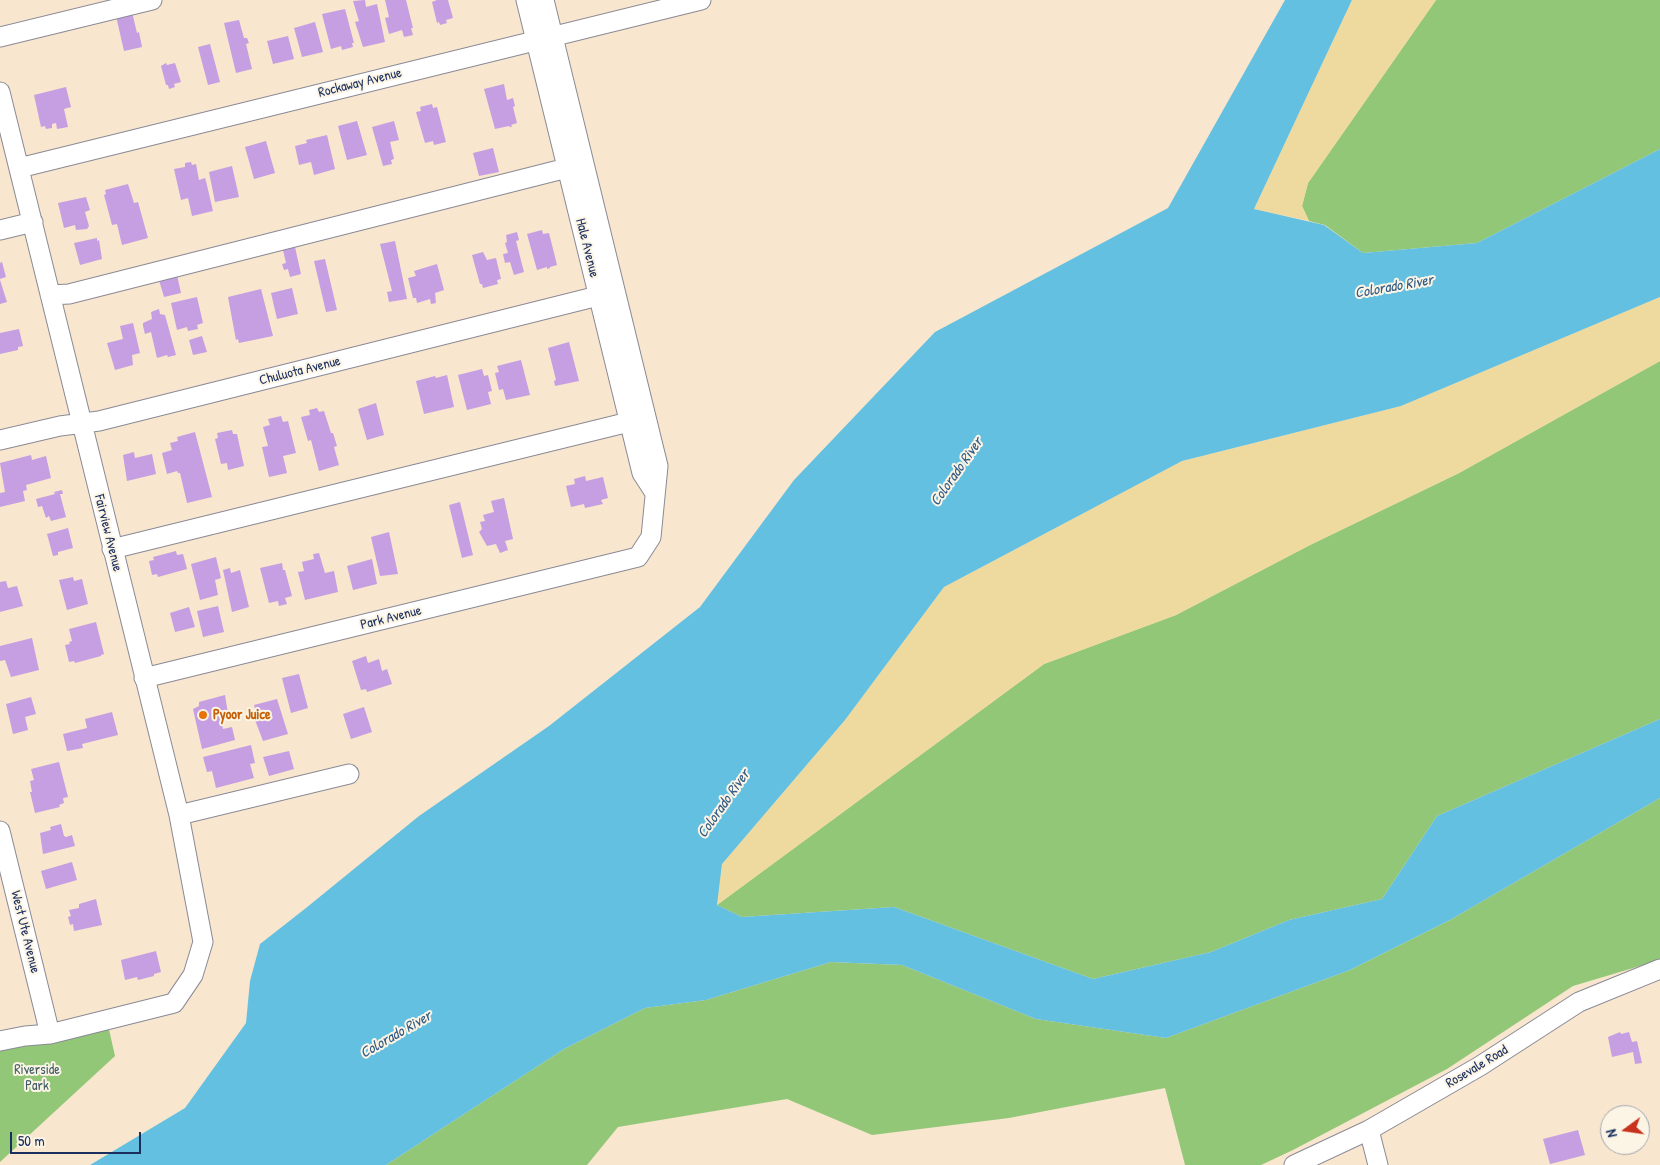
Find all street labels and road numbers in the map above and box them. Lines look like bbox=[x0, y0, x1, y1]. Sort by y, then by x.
street label: Rockaway Avenue bbox=[317, 65, 403, 101]
street label: Hale Avenue bbox=[572, 217, 602, 279]
street label: Chuluota Avenue bbox=[258, 353, 342, 389]
street label: Fairview Avenue bbox=[90, 493, 126, 573]
street label: Park Avenue bbox=[359, 602, 423, 634]
street label: West Ute Avenue bbox=[7, 889, 43, 975]
street label: Rosevale Road bbox=[1443, 1042, 1511, 1092]

